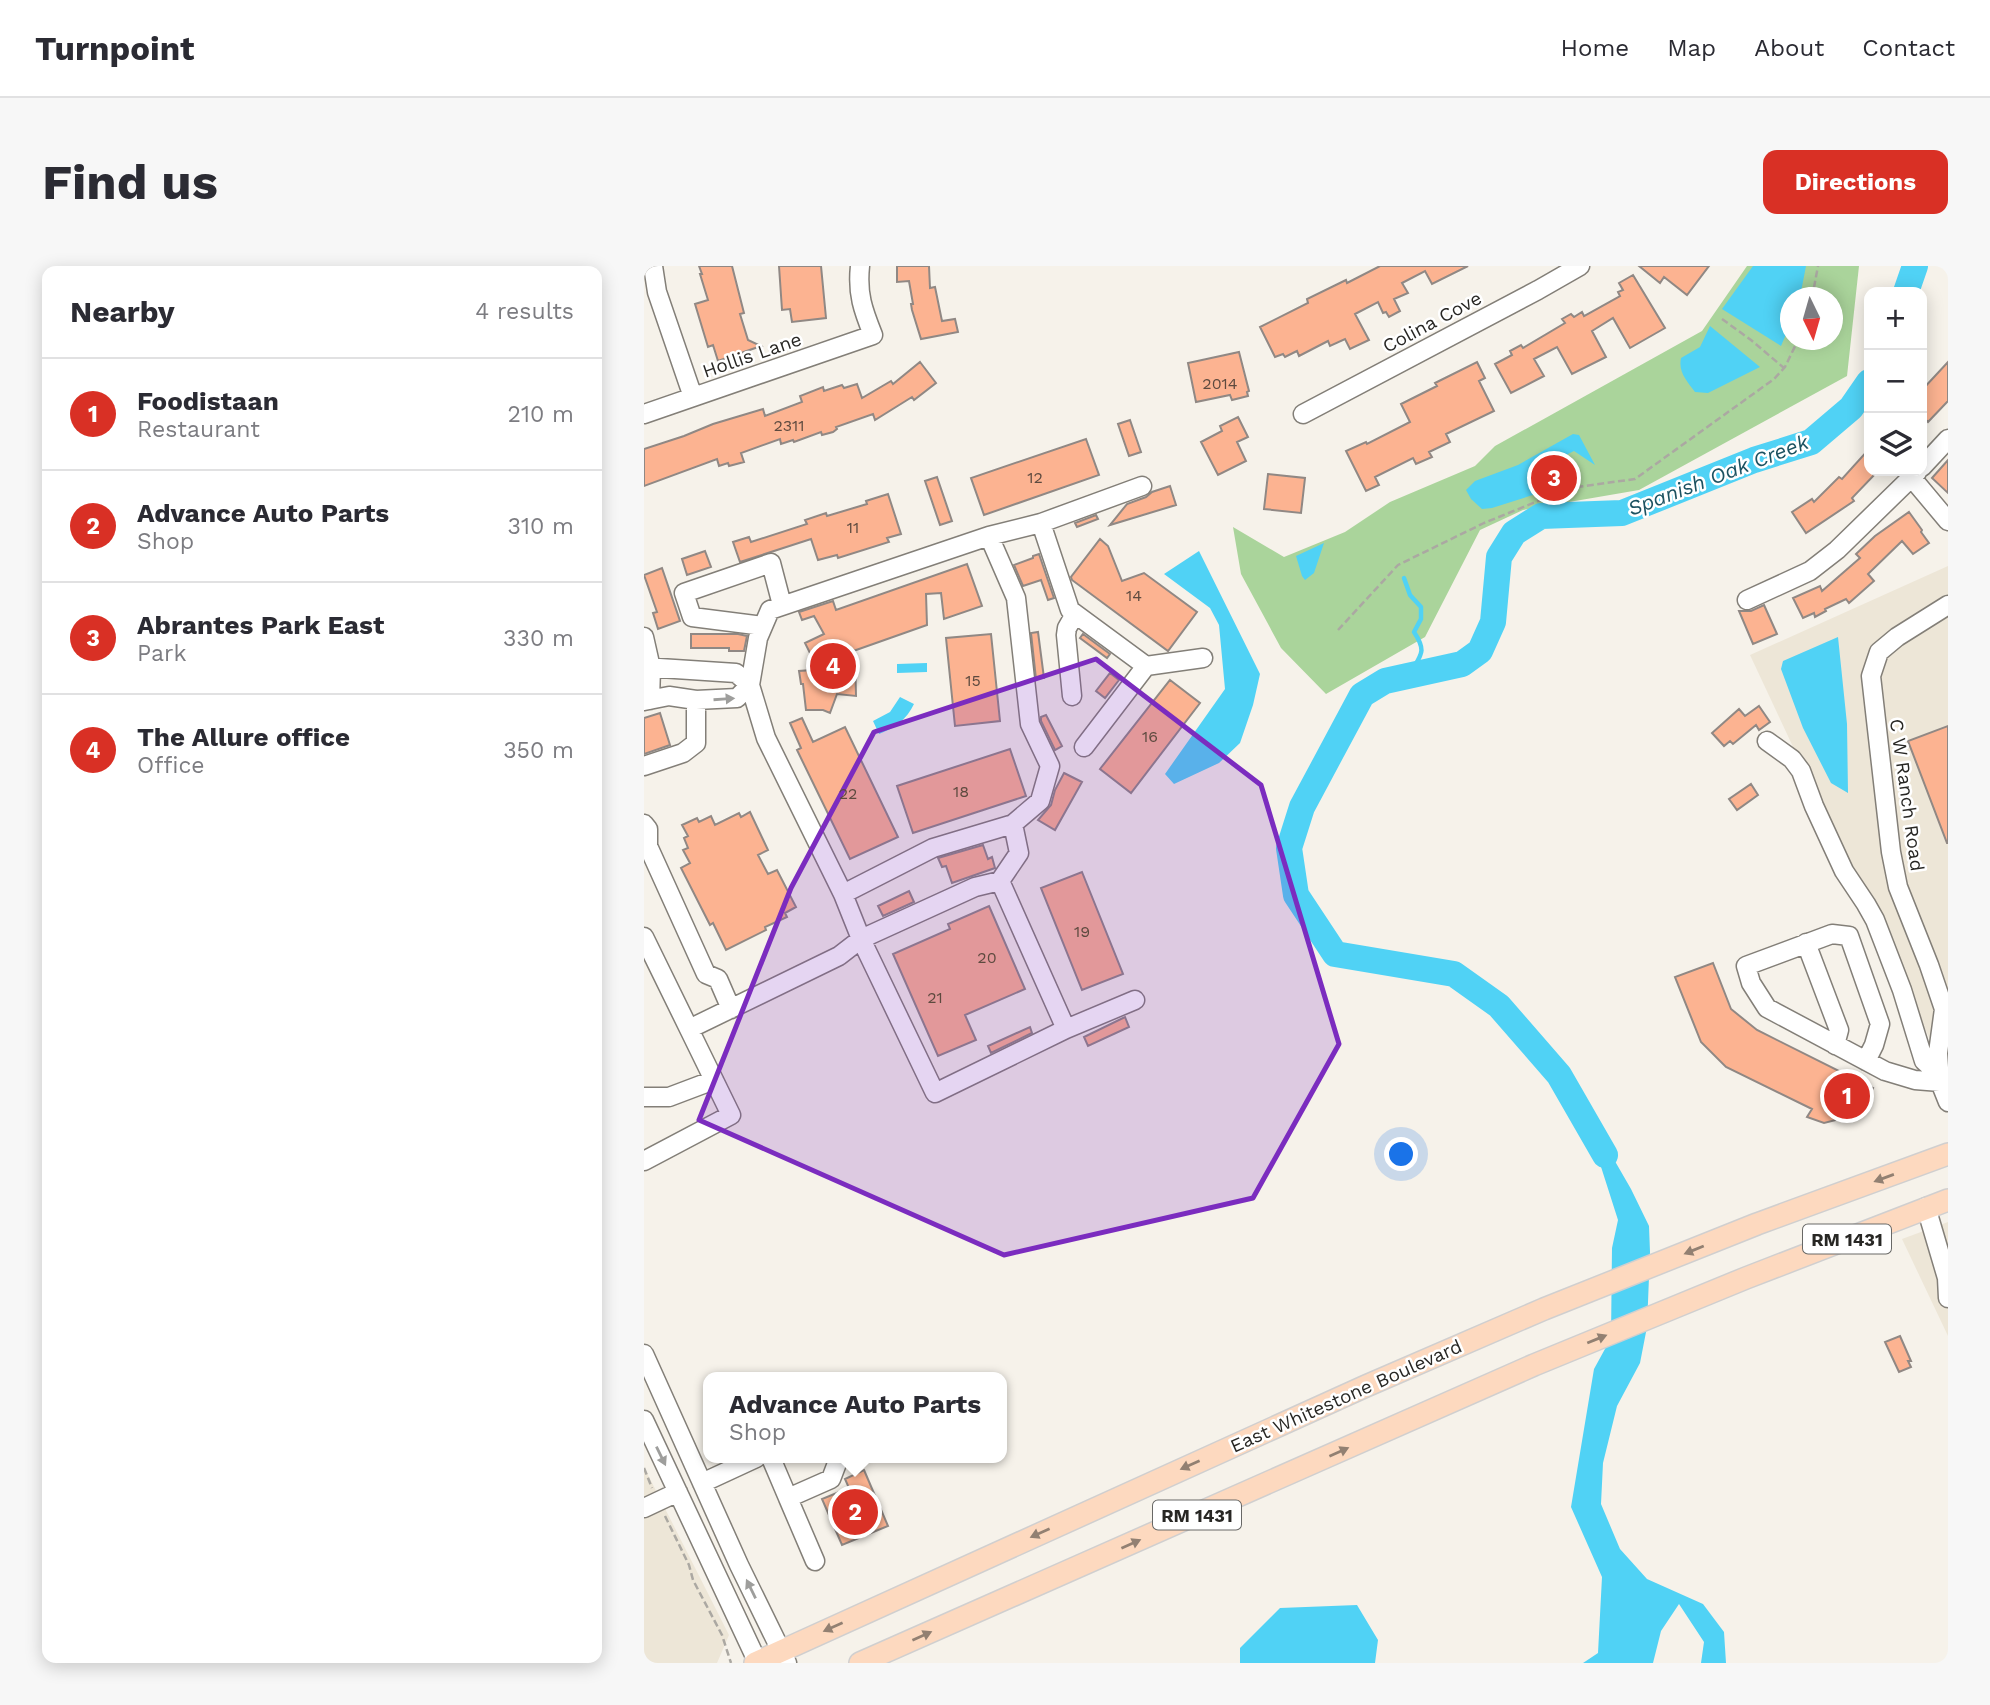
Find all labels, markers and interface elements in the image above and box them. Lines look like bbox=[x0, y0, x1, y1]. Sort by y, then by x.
text: Turnpoint bbox=[35, 29, 194, 68]
text: Home bbox=[1561, 34, 1629, 62]
text: Map bbox=[1667, 34, 1716, 62]
text: About bbox=[1754, 34, 1824, 62]
text: Contact bbox=[1862, 34, 1955, 62]
button: Directions bbox=[1763, 150, 1948, 214]
text: Find us bbox=[42, 153, 218, 211]
street label: Colina Cove bbox=[1378, 286, 1486, 358]
north arrow bbox=[1780, 287, 1843, 350]
map controls bbox=[1864, 287, 1927, 476]
button: + bbox=[1864, 287, 1927, 350]
text: Nearby bbox=[70, 294, 175, 329]
text: 4 results bbox=[475, 298, 574, 325]
street label: Hollis Lane bbox=[699, 327, 805, 383]
button: − bbox=[1864, 350, 1927, 413]
house number: 2014 bbox=[1202, 374, 1238, 393]
text: Foodistaan bbox=[137, 386, 279, 416]
text: 1 bbox=[88, 401, 98, 428]
text: 210 m bbox=[508, 401, 574, 428]
button: layers bbox=[1864, 413, 1927, 476]
text: Restaurant bbox=[137, 416, 260, 443]
house number: 2311 bbox=[773, 416, 805, 435]
water label: Spanish Oak Creek bbox=[1624, 429, 1812, 521]
pin: 3 bbox=[1531, 452, 1577, 504]
house number: 12 bbox=[1027, 468, 1043, 487]
text: Advance Auto Parts bbox=[137, 498, 389, 528]
text: 2 bbox=[86, 513, 100, 540]
text: 310 m bbox=[508, 513, 574, 540]
house number: 11 bbox=[847, 518, 859, 537]
text: Shop bbox=[137, 528, 194, 555]
house number: 14 bbox=[1126, 586, 1142, 605]
text: Abrantes Park East bbox=[137, 610, 384, 640]
text: 3 bbox=[86, 625, 100, 652]
text: 330 m bbox=[503, 625, 574, 652]
text: Park bbox=[137, 640, 186, 667]
pin: 4 bbox=[810, 640, 856, 692]
house number: 15 bbox=[965, 671, 981, 690]
one-way arrow bbox=[713, 693, 735, 704]
street label: C W Ranch Road bbox=[1885, 717, 1929, 873]
text: The Allure office bbox=[137, 722, 350, 752]
house number: 16 bbox=[1142, 727, 1158, 746]
text: 4 bbox=[86, 737, 100, 764]
text: 350 m bbox=[503, 737, 574, 764]
text: Office bbox=[137, 752, 205, 779]
house number: 18 bbox=[953, 782, 969, 801]
house number: 22 bbox=[839, 784, 857, 803]
house number: 19 bbox=[1074, 922, 1090, 941]
house number: 20 bbox=[977, 948, 997, 967]
house number: 21 bbox=[927, 988, 943, 1007]
pin: 1 bbox=[1824, 1070, 1870, 1122]
your location bbox=[1384, 1137, 1418, 1171]
one-way arrow bbox=[1874, 1172, 1895, 1183]
road number: RM 1431 bbox=[1803, 1224, 1891, 1254]
one-way arrow bbox=[1683, 1244, 1704, 1255]
one-way arrow bbox=[1587, 1333, 1607, 1345]
street label: East Whitestone Boulevard bbox=[1227, 1334, 1465, 1458]
popup bbox=[703, 1372, 1007, 1463]
text: Advance Auto Parts bbox=[729, 1389, 981, 1419]
text: Shop bbox=[729, 1419, 786, 1446]
one-way arrow bbox=[656, 1446, 667, 1466]
one-way arrow bbox=[1329, 1446, 1349, 1458]
one-way arrow bbox=[1180, 1459, 1200, 1471]
pin: 2 bbox=[832, 1486, 878, 1538]
road number: RM 1431 bbox=[1153, 1500, 1241, 1530]
one-way arrow bbox=[1030, 1527, 1050, 1539]
one-way arrow bbox=[1120, 1538, 1141, 1549]
one-way arrow bbox=[745, 1579, 757, 1599]
one-way arrow bbox=[823, 1621, 843, 1633]
one-way arrow bbox=[912, 1630, 933, 1641]

